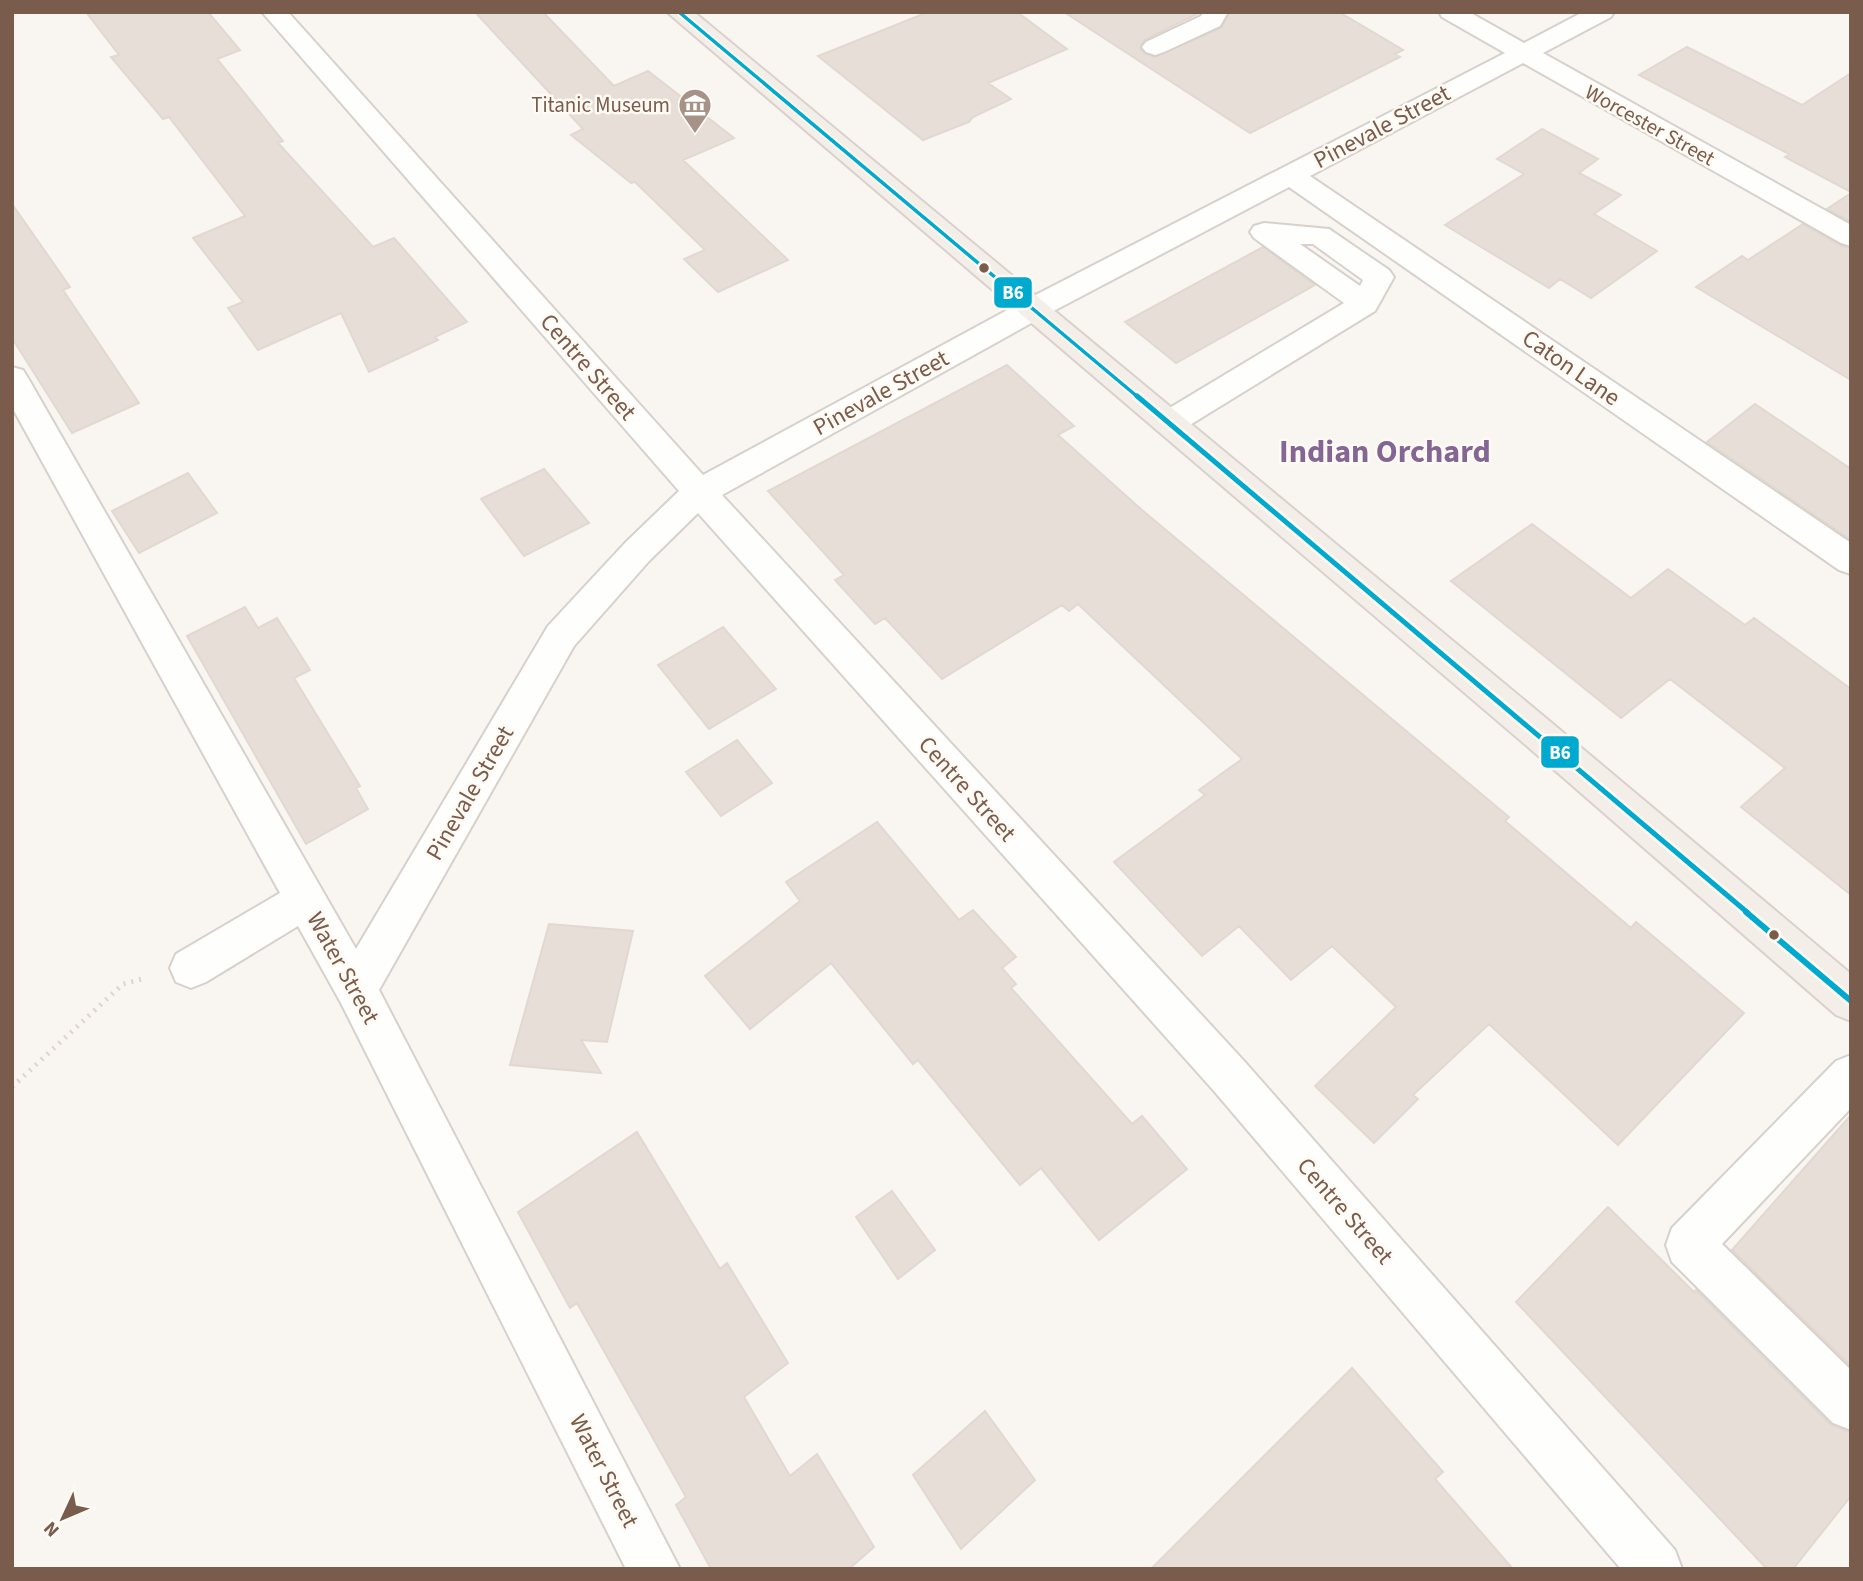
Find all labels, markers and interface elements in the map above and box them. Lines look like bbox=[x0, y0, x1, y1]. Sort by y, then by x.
street label: Pinevale Street bbox=[1307, 76, 1457, 178]
street label: Worcester Street bbox=[1580, 77, 1720, 173]
museum icon: Titanic Museum bbox=[676, 86, 714, 135]
place label: Titanic Museum bbox=[531, 90, 670, 120]
unlabelled marker bbox=[977, 261, 991, 275]
line badge: B6 bbox=[993, 276, 1033, 309]
text: B6 bbox=[1002, 280, 1024, 307]
street label: Centre Street bbox=[532, 306, 644, 428]
street label: Caton Lane bbox=[1515, 321, 1627, 415]
street label: Pinevale Street bbox=[807, 341, 955, 445]
district label: Indian Orchard bbox=[1279, 429, 1491, 475]
street label: Pinevale Street bbox=[417, 719, 523, 867]
street label: Centre Street bbox=[910, 728, 1024, 850]
line badge: B6 bbox=[1540, 735, 1580, 769]
text: B6 bbox=[1549, 740, 1571, 767]
street label: Water Street bbox=[298, 906, 388, 1030]
unlabelled marker bbox=[1767, 928, 1781, 942]
street label: Centre Street bbox=[1289, 1150, 1401, 1272]
street label: Water Street bbox=[560, 1408, 648, 1534]
north arrow bbox=[28, 1483, 98, 1553]
text: N bbox=[38, 1515, 66, 1543]

